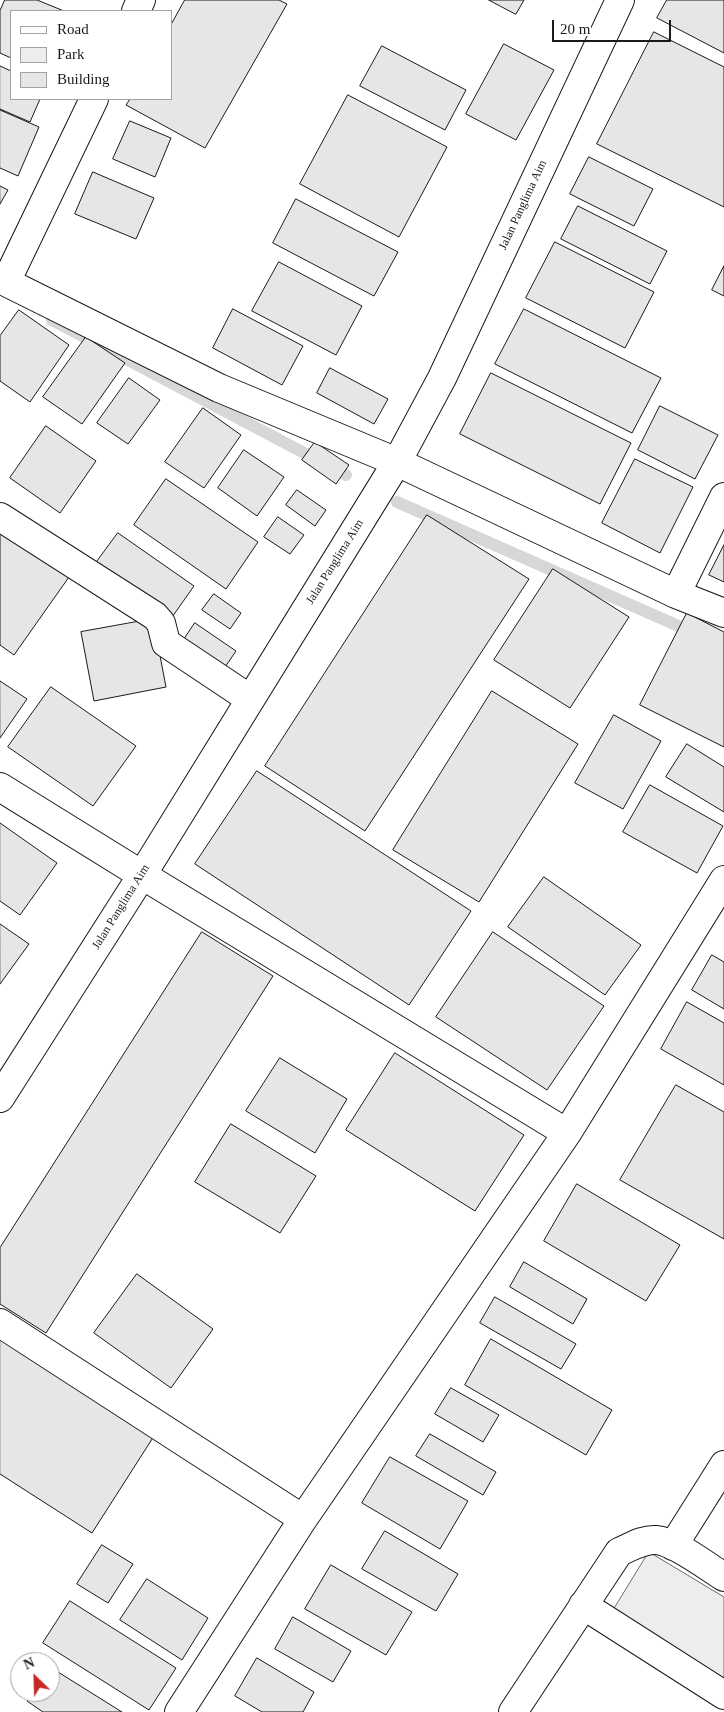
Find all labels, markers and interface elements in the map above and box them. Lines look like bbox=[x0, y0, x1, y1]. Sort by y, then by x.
legend bbox=[10, 10, 172, 100]
scale bar bbox=[554, 10, 673, 42]
text: Road bbox=[57, 21, 89, 37]
text: 20 m bbox=[560, 21, 590, 37]
text: Park bbox=[57, 46, 85, 62]
text: Building bbox=[57, 71, 110, 87]
street label: Jalan Panglima Aim bbox=[496, 158, 550, 252]
street label: Jalan Panglima Aim bbox=[303, 517, 367, 607]
street label: Jalan Panglima Aim bbox=[89, 862, 153, 952]
north arrow bbox=[10, 1652, 60, 1702]
text: N bbox=[21, 1655, 37, 1673]

